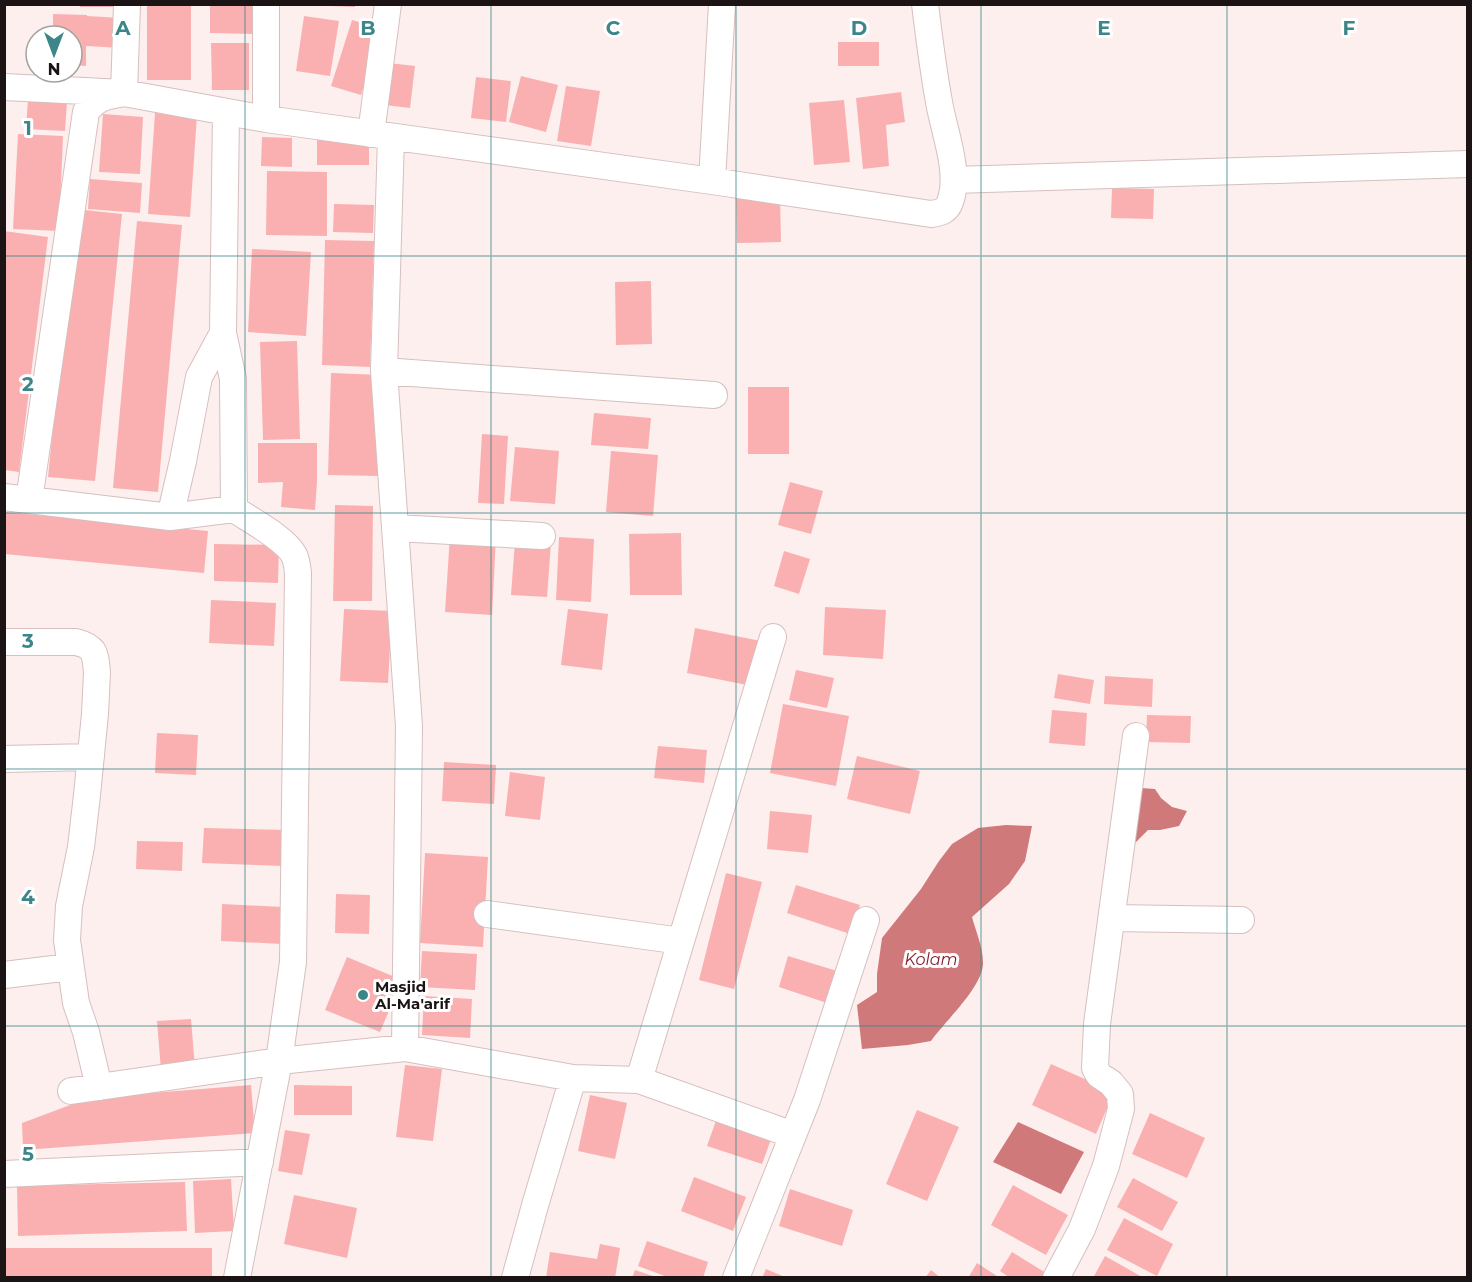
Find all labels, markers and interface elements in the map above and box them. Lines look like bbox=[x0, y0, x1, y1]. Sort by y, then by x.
text: A bbox=[114, 16, 131, 40]
text: B bbox=[360, 16, 376, 40]
text: C bbox=[606, 16, 621, 40]
text: D bbox=[851, 16, 867, 40]
text: E bbox=[1097, 16, 1111, 40]
text: F bbox=[1343, 16, 1356, 40]
north arrow bbox=[24, 24, 84, 84]
text: N bbox=[48, 59, 60, 78]
text: 1 bbox=[24, 116, 32, 140]
text: 2 bbox=[22, 372, 34, 396]
text: 3 bbox=[21, 629, 34, 653]
text: 4 bbox=[21, 885, 35, 909]
water label: Kolam bbox=[904, 950, 958, 969]
place label: Masjid Al-Ma'arif bbox=[374, 977, 451, 1013]
marker: Masjid Al-Ma'arif bbox=[356, 988, 370, 1002]
text: 5 bbox=[22, 1142, 34, 1166]

